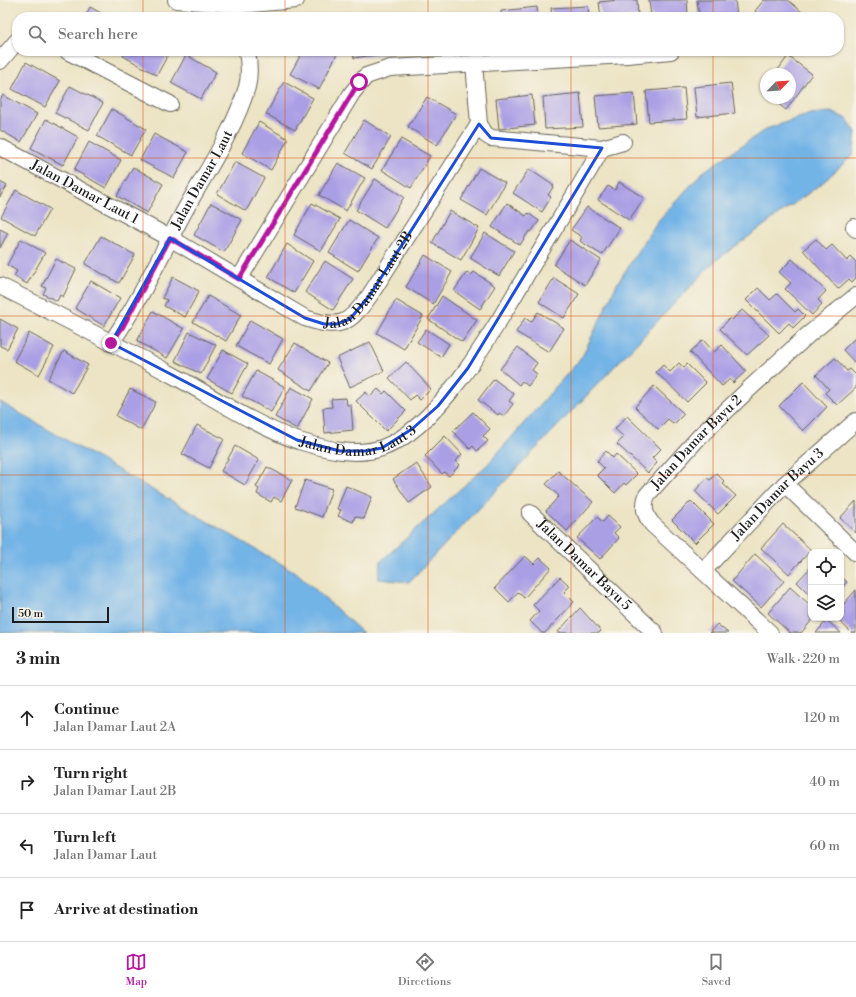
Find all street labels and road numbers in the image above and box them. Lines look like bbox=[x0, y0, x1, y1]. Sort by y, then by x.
street label: Jalan Damar Laut bbox=[167, 127, 237, 233]
street label: Jalan Damar Laut 1 bbox=[27, 156, 142, 229]
street label: Jalan Damar Laut 2B bbox=[322, 228, 417, 333]
street label: Jalan Damar Bayu 2 bbox=[646, 391, 746, 494]
street label: Jalan Damar Laut 3 bbox=[296, 421, 420, 461]
street label: Jalan Damar Bayu 3 bbox=[727, 444, 828, 545]
street label: Jalan Damar Bayu 5 bbox=[532, 515, 635, 615]

